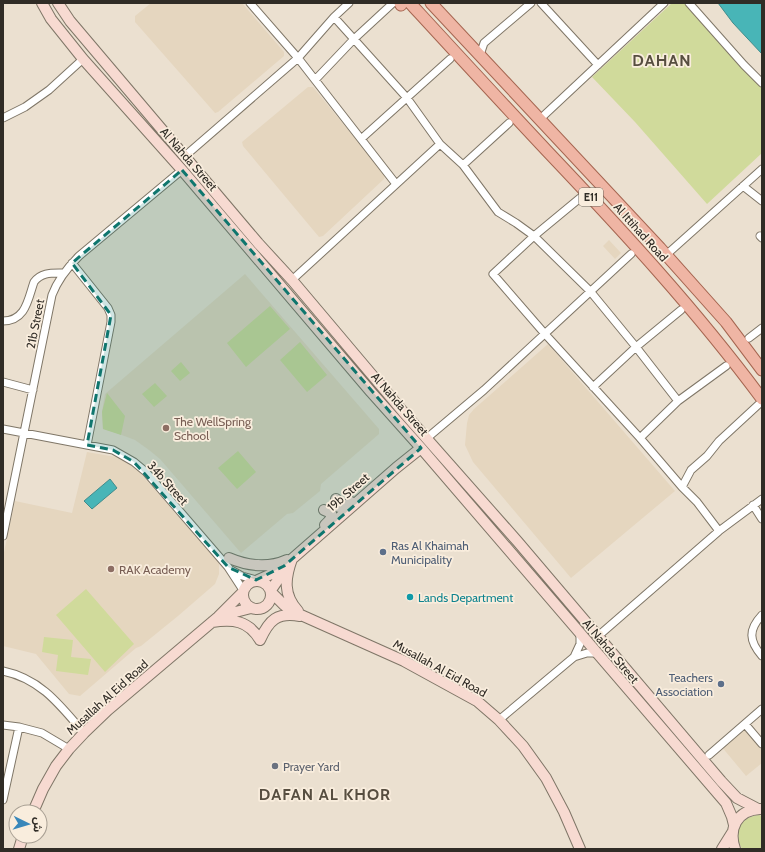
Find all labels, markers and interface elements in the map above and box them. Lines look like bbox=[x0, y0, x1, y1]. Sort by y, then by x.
district label: DAHAN bbox=[632, 51, 692, 70]
street label: Al Nahda Street bbox=[157, 124, 221, 194]
road number: E11 bbox=[579, 188, 603, 206]
street label: Al Ittihad Road bbox=[611, 199, 671, 265]
street label: 21b Street bbox=[23, 298, 47, 350]
street label: Al Nahda Street bbox=[368, 369, 432, 439]
place label: The WellSpring School bbox=[174, 414, 252, 443]
marker: The WellSpring School bbox=[161, 423, 171, 433]
street label: 34b Street bbox=[144, 458, 192, 508]
street label: 19b Street bbox=[324, 470, 372, 514]
place label: Ras Al Khaimah Municipality bbox=[391, 538, 469, 567]
marker: Ras Al Khaimah Municipality bbox=[378, 547, 388, 557]
place label: RAK Academy bbox=[119, 562, 191, 577]
marker: RAK Academy bbox=[106, 564, 116, 574]
place label: Lands Department bbox=[418, 590, 513, 605]
marker: Lands Department bbox=[405, 592, 415, 602]
street label: Al Nahda Street bbox=[580, 616, 642, 686]
street label: Musallah Al Eid Road bbox=[390, 636, 490, 700]
street label: Musallah Al Eid Road bbox=[63, 656, 151, 738]
place label: Teachers Association bbox=[656, 670, 713, 699]
marker: Teachers Association bbox=[716, 679, 726, 689]
place label: Prayer Yard bbox=[283, 759, 340, 774]
marker: Prayer Yard bbox=[270, 761, 280, 771]
district label: DAFAN AL KHOR bbox=[259, 785, 391, 804]
north arrow bbox=[8, 804, 48, 844]
text: ش bbox=[30, 817, 46, 833]

